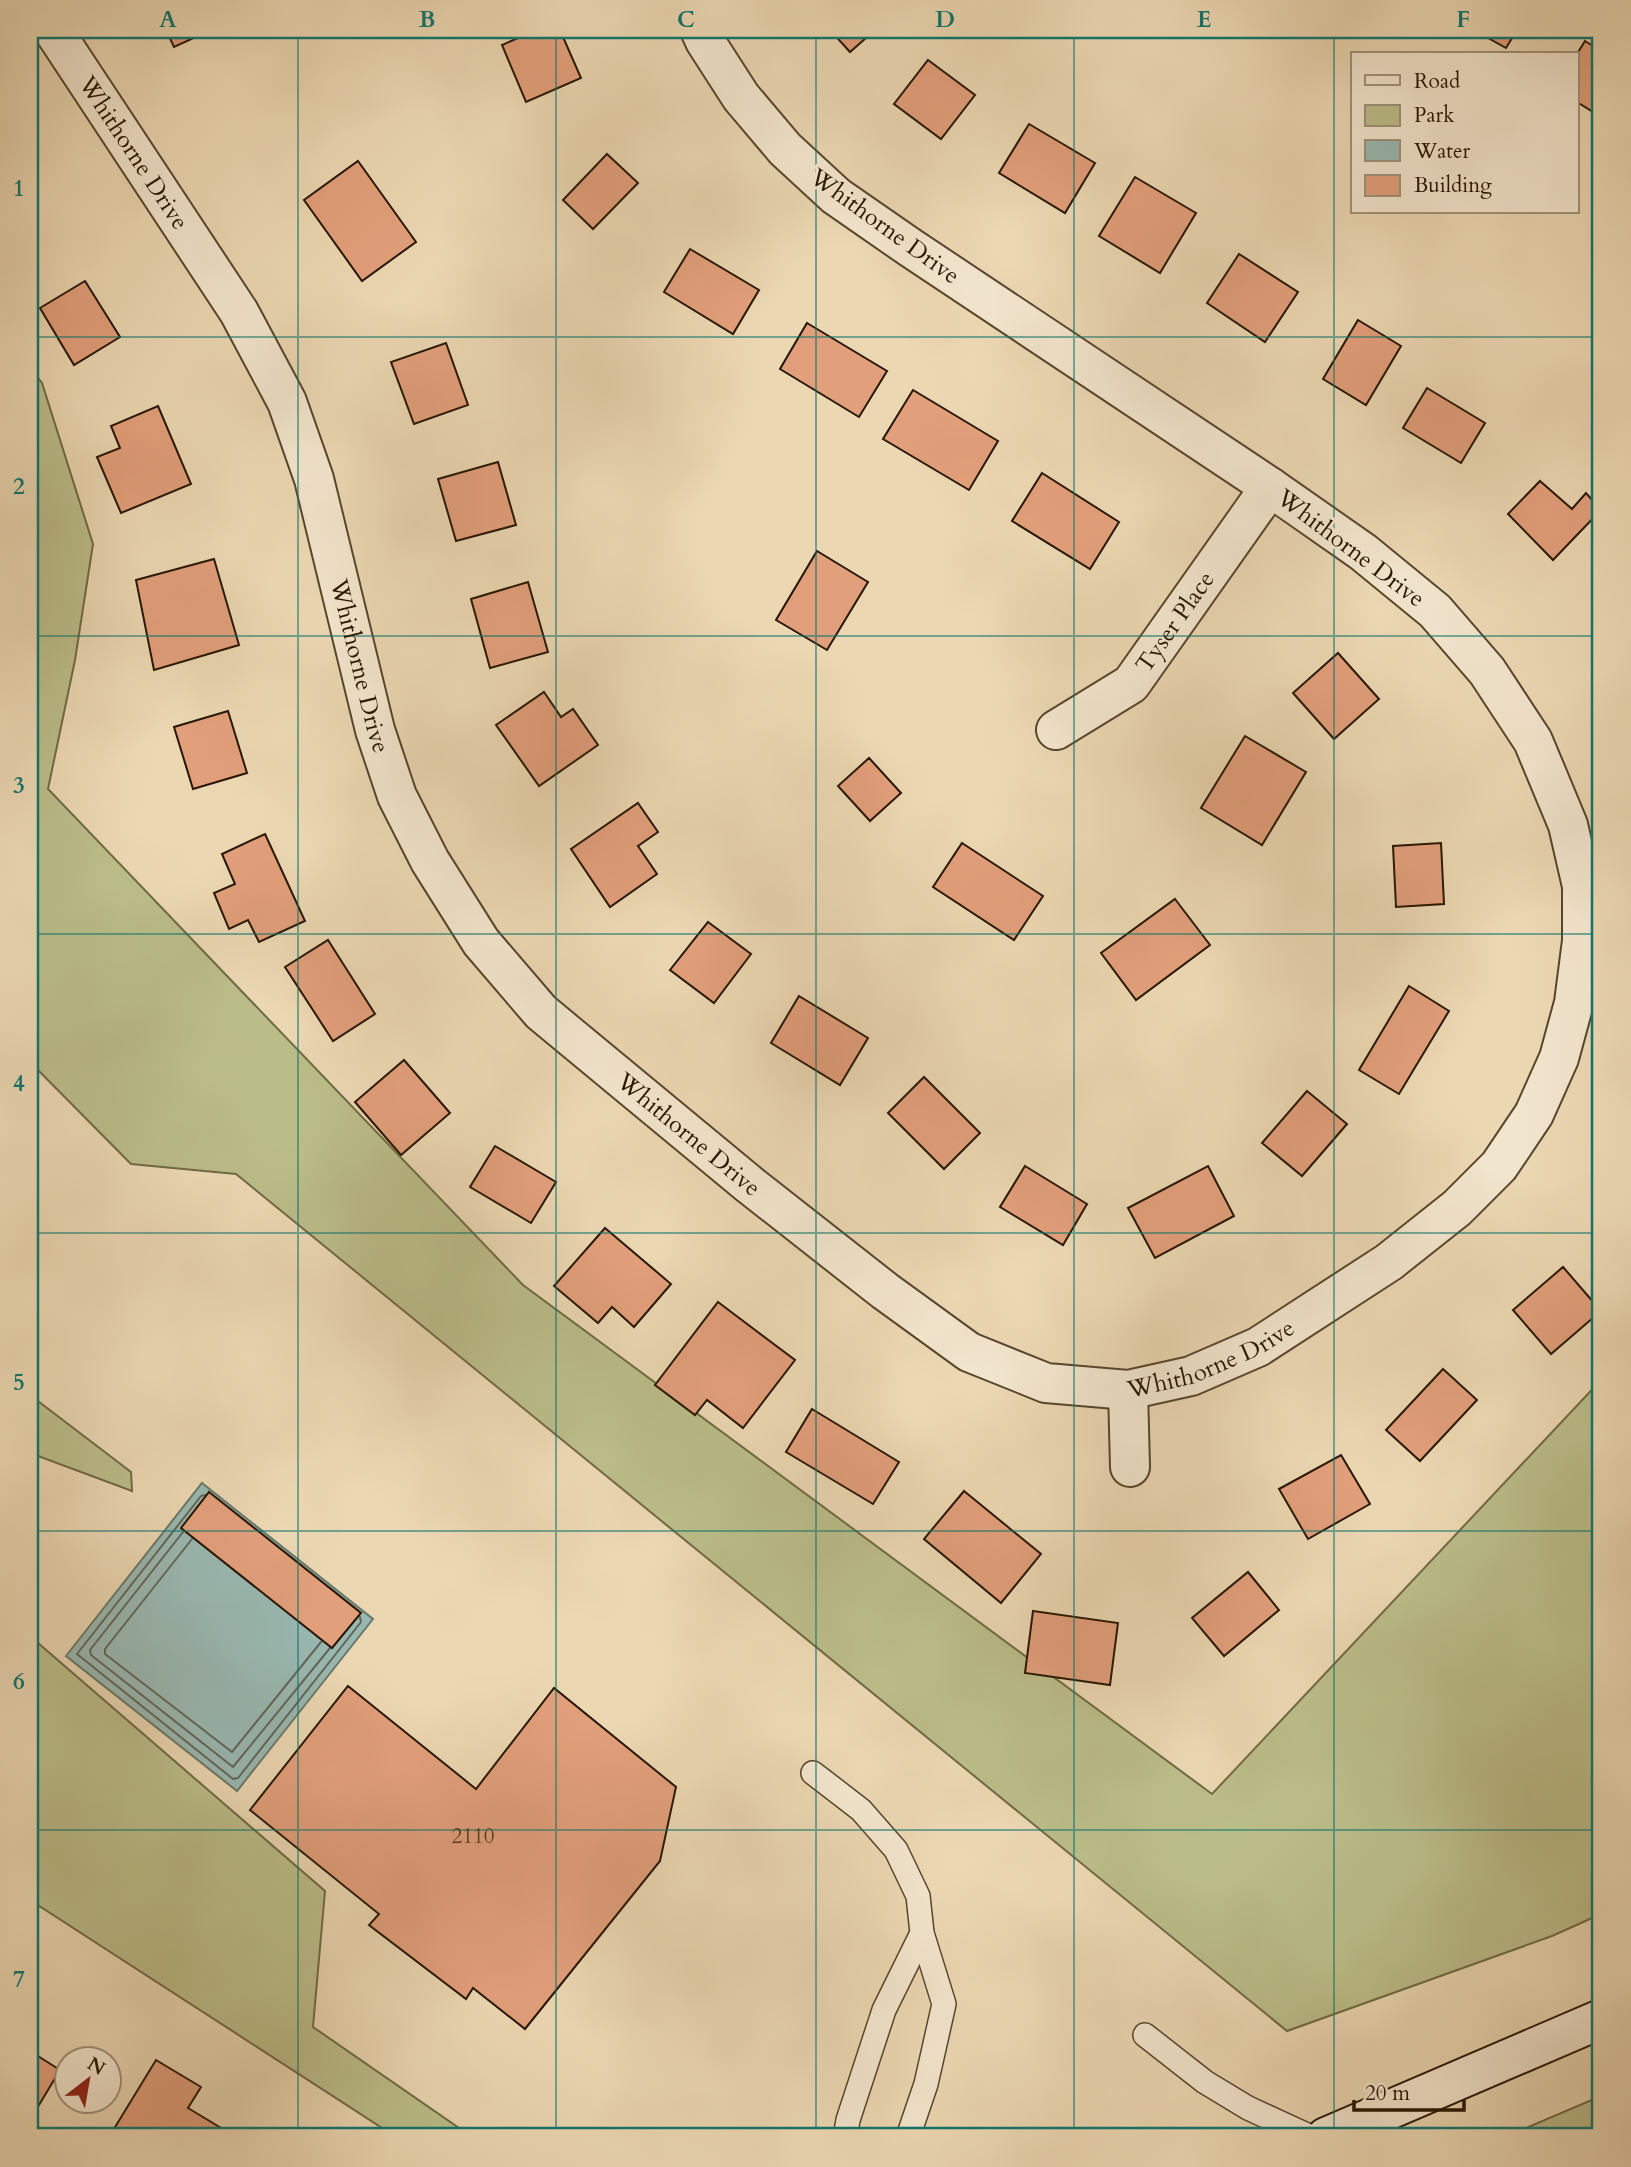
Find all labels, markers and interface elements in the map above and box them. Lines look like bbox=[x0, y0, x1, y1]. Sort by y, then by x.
text: A bbox=[159, 4, 177, 35]
text: B bbox=[419, 4, 435, 35]
text: C bbox=[677, 4, 695, 35]
text: D bbox=[935, 4, 955, 35]
text: E bbox=[1197, 4, 1211, 35]
text: F bbox=[1456, 4, 1470, 35]
legend bbox=[1351, 52, 1578, 214]
text: Road bbox=[1414, 67, 1460, 96]
street label: Whithorne Drive bbox=[70, 69, 196, 236]
text: Park bbox=[1414, 101, 1455, 130]
text: Water bbox=[1413, 137, 1470, 166]
street label: Whithorne Drive bbox=[802, 160, 966, 292]
text: Building bbox=[1414, 171, 1492, 200]
text: 1 bbox=[13, 173, 25, 204]
text: 2 bbox=[13, 471, 25, 502]
street label: Whithorne Drive bbox=[1269, 481, 1432, 615]
street label: Tyser Place bbox=[1128, 565, 1222, 679]
street label: Whithorne Drive bbox=[322, 575, 398, 757]
text: 3 bbox=[13, 770, 25, 801]
street label: Whithorne Drive bbox=[609, 1065, 767, 1204]
text: 4 bbox=[13, 1068, 25, 1099]
street label: Whithorne Drive bbox=[1123, 1312, 1301, 1407]
text: 5 bbox=[13, 1367, 25, 1398]
text: 6 bbox=[13, 1666, 25, 1697]
house number: 2110 bbox=[451, 1822, 495, 1851]
text: 7 bbox=[13, 1964, 25, 1995]
north arrow bbox=[52, 2044, 122, 2114]
text: N bbox=[82, 2051, 110, 2082]
scale bar bbox=[1354, 2069, 1465, 2113]
text: 20 m bbox=[1365, 2079, 1410, 2108]

